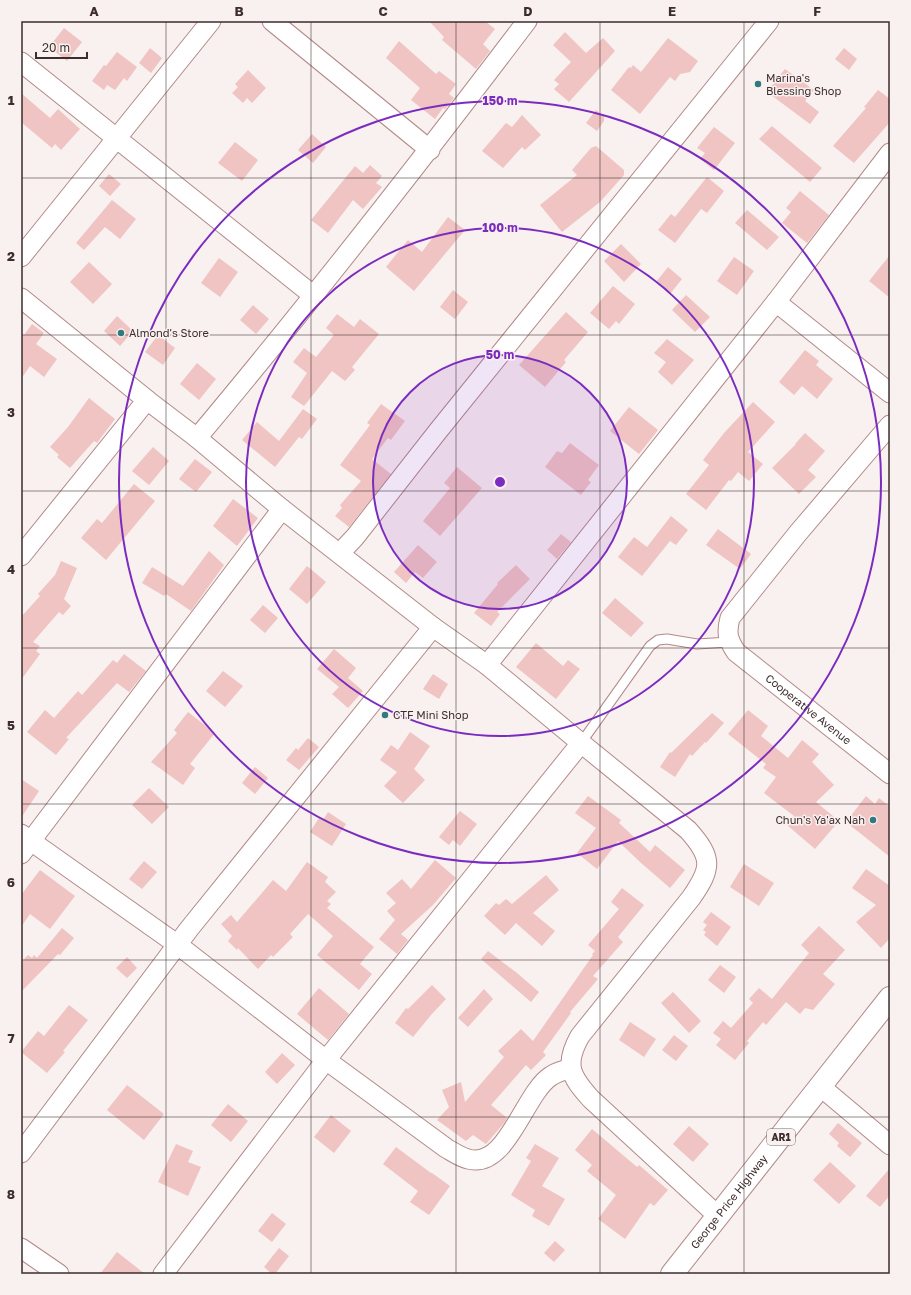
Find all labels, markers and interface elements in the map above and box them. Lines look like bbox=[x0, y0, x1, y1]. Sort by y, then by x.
text: A bbox=[89, 3, 99, 19]
text: B bbox=[234, 3, 244, 19]
text: C bbox=[378, 3, 388, 19]
text: D bbox=[523, 3, 533, 19]
text: E bbox=[668, 3, 676, 19]
text: F bbox=[813, 3, 821, 19]
scale bar bbox=[36, 34, 87, 60]
text: 20 m bbox=[42, 40, 70, 55]
place label: Marina's Blessing Shop bbox=[766, 71, 841, 97]
marker: Marina's Blessing Shop bbox=[753, 79, 763, 89]
text: 1 bbox=[8, 92, 15, 108]
text: 150 m bbox=[483, 93, 517, 108]
text: 100 m bbox=[482, 220, 518, 235]
text: 2 bbox=[7, 248, 15, 264]
place label: Almond's Store bbox=[129, 326, 209, 339]
marker: Almond's Store bbox=[116, 328, 126, 338]
text: 50 m bbox=[486, 347, 514, 362]
text: 3 bbox=[7, 404, 15, 420]
centre of rings bbox=[493, 475, 507, 489]
text: 4 bbox=[7, 561, 15, 577]
street label: Cooperative Avenue bbox=[763, 671, 854, 747]
place label: CTF Mini Shop bbox=[393, 708, 469, 721]
marker: CTF Mini Shop bbox=[380, 710, 390, 720]
text: 5 bbox=[7, 717, 15, 733]
place label: Chun's Ya'ax Nah bbox=[775, 813, 865, 826]
marker: Chun's Ya'ax Nah bbox=[868, 815, 878, 825]
text: 6 bbox=[7, 874, 15, 890]
text: 7 bbox=[7, 1030, 15, 1046]
road number: AR1 bbox=[767, 1129, 795, 1145]
street label: George Price Highway bbox=[688, 1152, 770, 1251]
text: 8 bbox=[7, 1186, 15, 1202]

